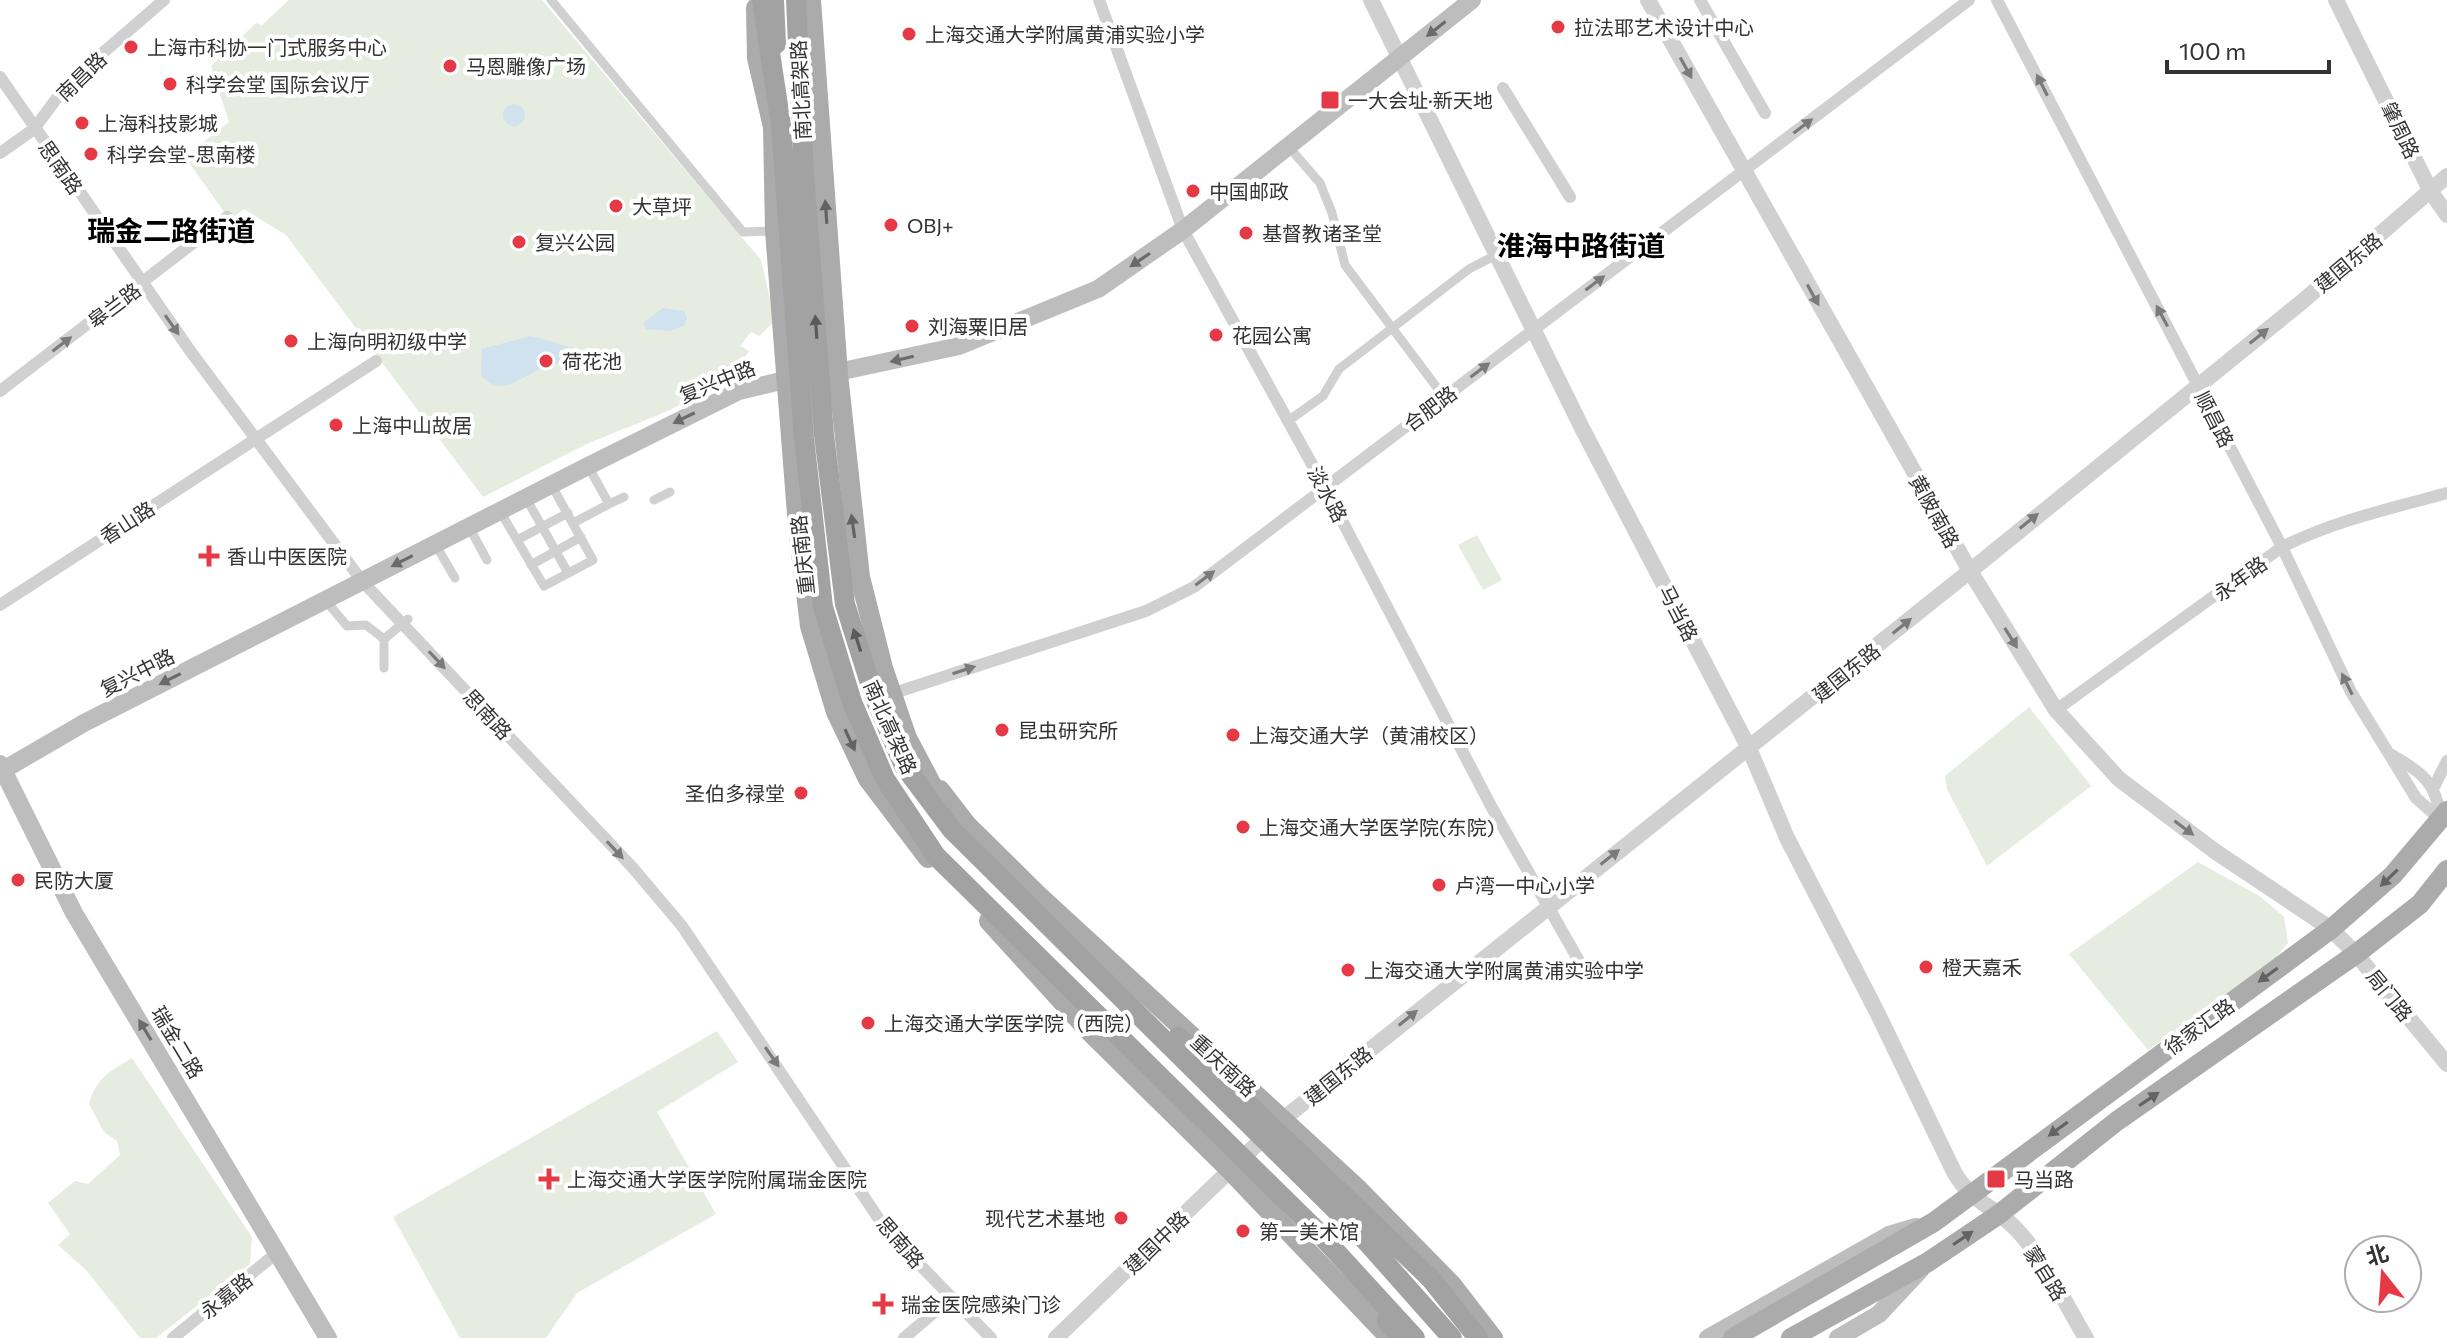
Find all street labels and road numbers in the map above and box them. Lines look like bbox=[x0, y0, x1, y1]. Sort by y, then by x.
street label: 南北高架路 bbox=[785, 39, 815, 141]
street label: 南昌路 bbox=[51, 47, 111, 105]
street label: 肇周路 bbox=[2377, 98, 2425, 162]
street label: 思南路 bbox=[34, 136, 88, 198]
street label: 建国东路 bbox=[2310, 227, 2386, 297]
street label: 皋兰路 bbox=[83, 277, 145, 333]
street label: 复兴中路 bbox=[675, 355, 759, 407]
street label: 合肥路 bbox=[1399, 380, 1461, 436]
street label: 顺昌路 bbox=[2191, 387, 2239, 451]
street label: 淡水路 bbox=[1303, 462, 1353, 526]
street label: 黄陂南路 bbox=[1905, 470, 1965, 552]
street label: 香山路 bbox=[95, 496, 159, 548]
street label: 重庆南路 bbox=[786, 514, 818, 596]
street label: 永年路 bbox=[2209, 551, 2271, 605]
street label: 马当路 bbox=[1655, 581, 1703, 645]
street label: 建国东路 bbox=[1807, 638, 1885, 706]
street label: 复兴中路 bbox=[96, 643, 178, 701]
street label: 南北高架路 bbox=[860, 676, 922, 778]
street label: 思南路 bbox=[459, 684, 517, 744]
street label: 局门路 bbox=[2362, 964, 2418, 1026]
street label: 徐家汇路 bbox=[2160, 993, 2238, 1059]
street label: 瑞金二路 bbox=[147, 1002, 209, 1082]
street label: 重庆南路 bbox=[1187, 1029, 1261, 1101]
street label: 建国东路 bbox=[1299, 1041, 1377, 1109]
street label: 建国中路 bbox=[1119, 1206, 1193, 1278]
street label: 思南路 bbox=[872, 1211, 930, 1273]
street label: 蒙自路 bbox=[2020, 1241, 2072, 1305]
street label: 永嘉路 bbox=[195, 1267, 257, 1323]

